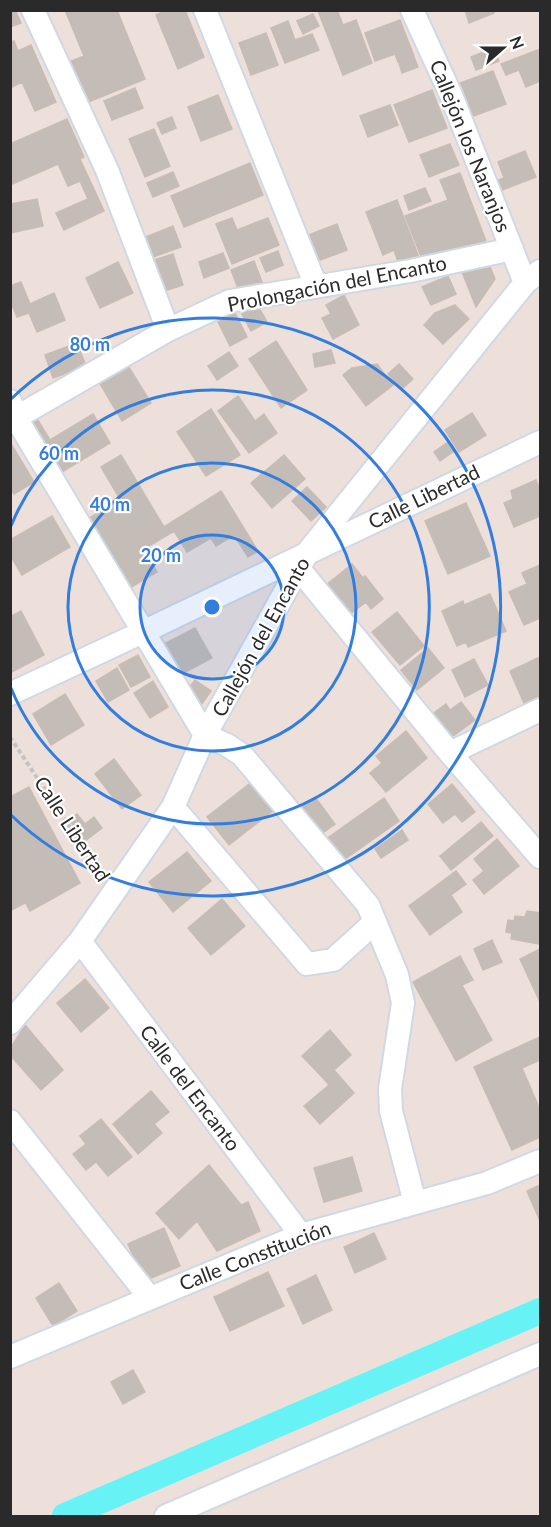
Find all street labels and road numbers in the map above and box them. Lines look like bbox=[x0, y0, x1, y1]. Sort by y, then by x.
street label: Callejón los Naranjos bbox=[425, 56, 516, 235]
street label: Prolongación del Encanto bbox=[225, 250, 448, 316]
street label: Calle Libertad bbox=[364, 459, 483, 533]
street label: Callejón del Encanto bbox=[206, 553, 314, 720]
street label: Calle Libertad bbox=[30, 771, 116, 886]
street label: Calle del Encanto bbox=[136, 1020, 246, 1155]
street label: Calle Constitución bbox=[176, 1215, 334, 1295]

